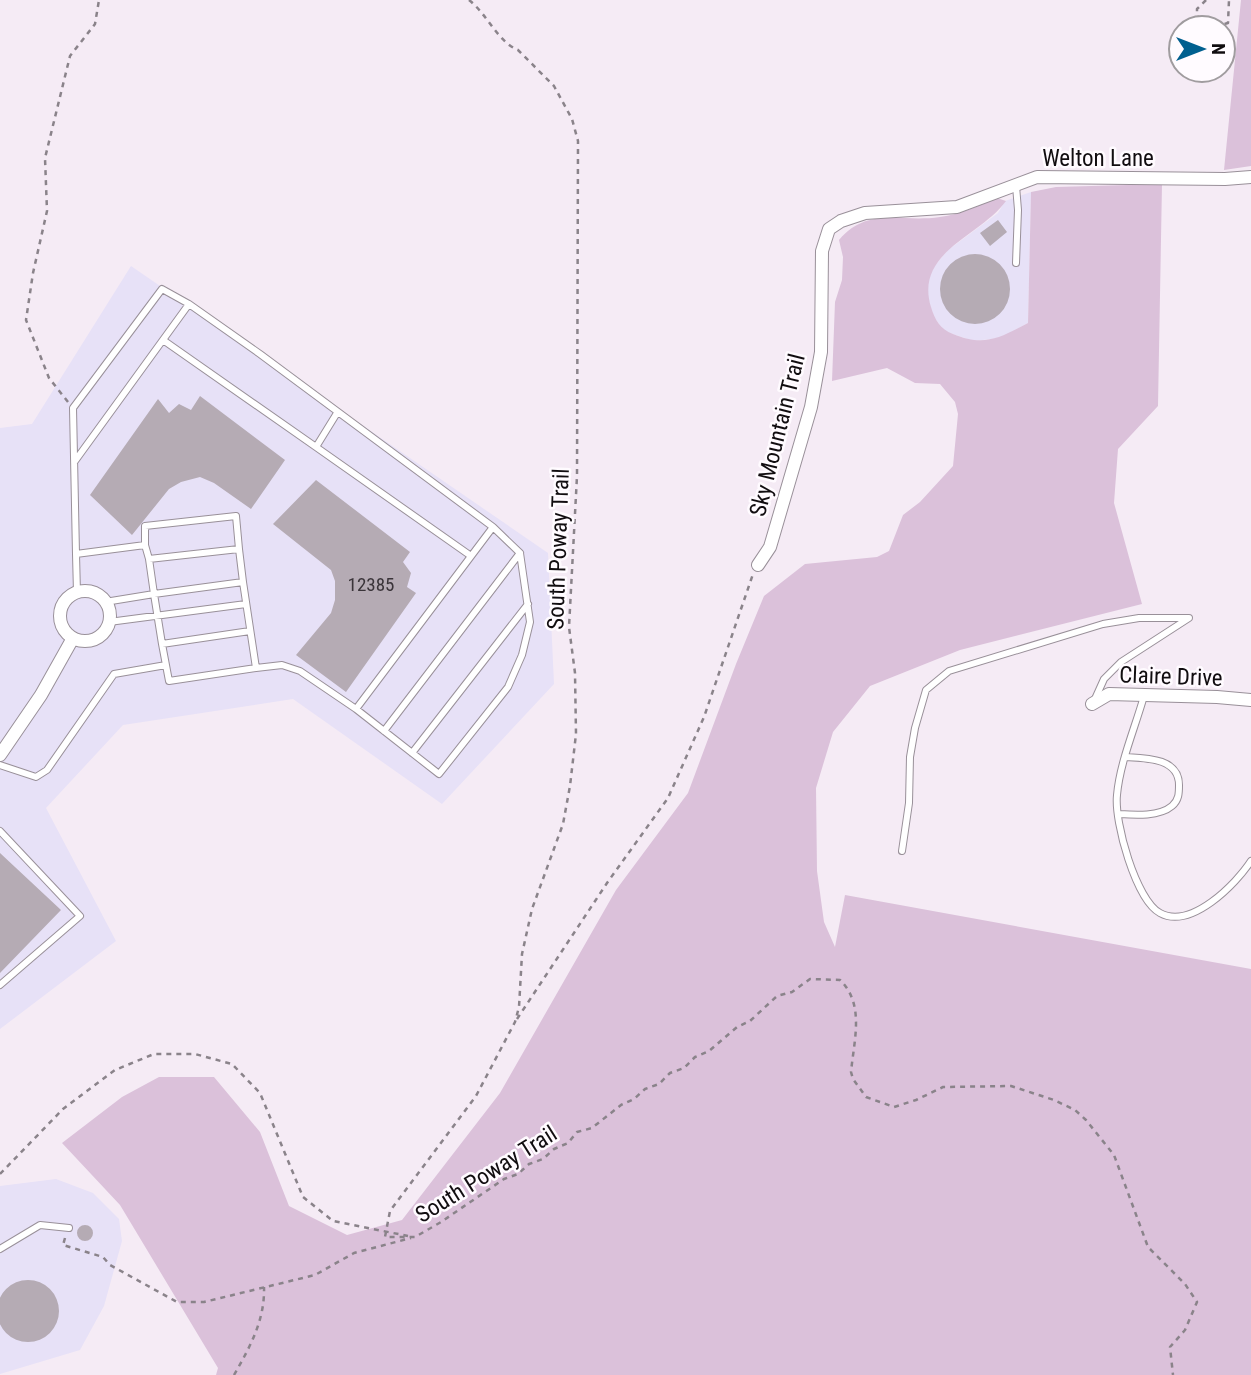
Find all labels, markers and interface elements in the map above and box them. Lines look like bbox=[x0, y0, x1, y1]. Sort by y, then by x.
north arrow bbox=[1167, 14, 1237, 84]
text: N bbox=[1207, 43, 1230, 55]
street label: Welton Lane bbox=[1042, 145, 1154, 172]
street label: Sky Mountain Trail bbox=[744, 351, 811, 519]
street label: South Poway Trail bbox=[542, 468, 575, 630]
house number: 12385 bbox=[348, 573, 394, 596]
street label: Claire Drive bbox=[1119, 661, 1223, 692]
street label: South Poway Trail bbox=[411, 1120, 562, 1229]

